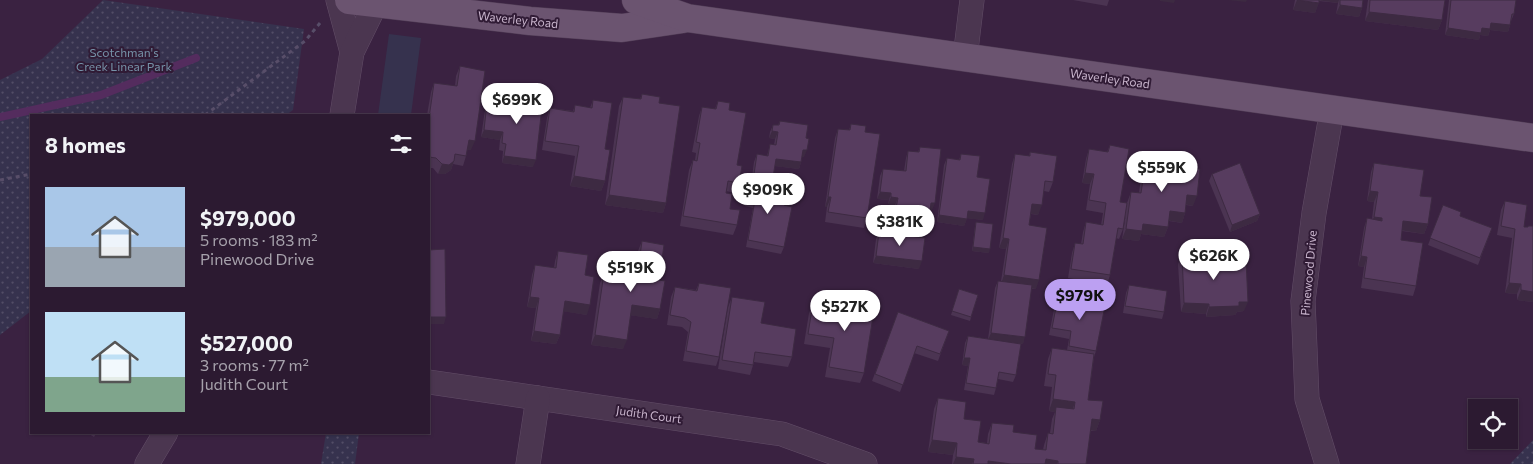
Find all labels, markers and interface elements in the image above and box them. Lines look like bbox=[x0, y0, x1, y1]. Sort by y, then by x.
street label: Waverley Road bbox=[477, 8, 559, 30]
park label: Scotchman's Creek Linear Park bbox=[76, 45, 172, 73]
street label: Waverley Road bbox=[1069, 65, 1151, 91]
pin: $699K bbox=[482, 82, 552, 125]
text: $699K bbox=[492, 89, 542, 108]
icon: filters bbox=[387, 130, 415, 158]
text: 8 homes bbox=[45, 132, 126, 157]
pin: $559K bbox=[1127, 150, 1197, 193]
text: $559K bbox=[1138, 157, 1186, 176]
pin: $909K bbox=[733, 172, 803, 215]
text: $909K bbox=[743, 179, 793, 198]
pin: $381K bbox=[865, 204, 935, 247]
text: $979,000 bbox=[200, 205, 296, 230]
icon: home bbox=[85, 207, 145, 267]
text: $381K bbox=[877, 211, 923, 230]
text: 5 rooms · 183 m² bbox=[200, 230, 318, 249]
street label: Pinewood Drive bbox=[1297, 230, 1319, 316]
pin: $626K bbox=[1179, 238, 1249, 281]
text: $626K bbox=[1189, 245, 1239, 264]
text: Pinewood Drive bbox=[200, 249, 314, 268]
pin: $519K bbox=[596, 250, 666, 293]
text: $519K bbox=[608, 257, 654, 276]
pin: $979K bbox=[1045, 278, 1115, 321]
text: $979K bbox=[1056, 285, 1104, 304]
pin: $527K bbox=[810, 290, 880, 332]
text: $527K bbox=[821, 296, 869, 315]
text: $527,000 bbox=[200, 330, 293, 355]
icon: home bbox=[85, 332, 145, 392]
text: 3 rooms · 77 m² bbox=[200, 355, 309, 374]
text: Judith Court bbox=[200, 374, 288, 393]
map controls bbox=[1468, 399, 1518, 449]
button: locate bbox=[1468, 399, 1518, 449]
street label: Judith Court bbox=[615, 402, 683, 427]

